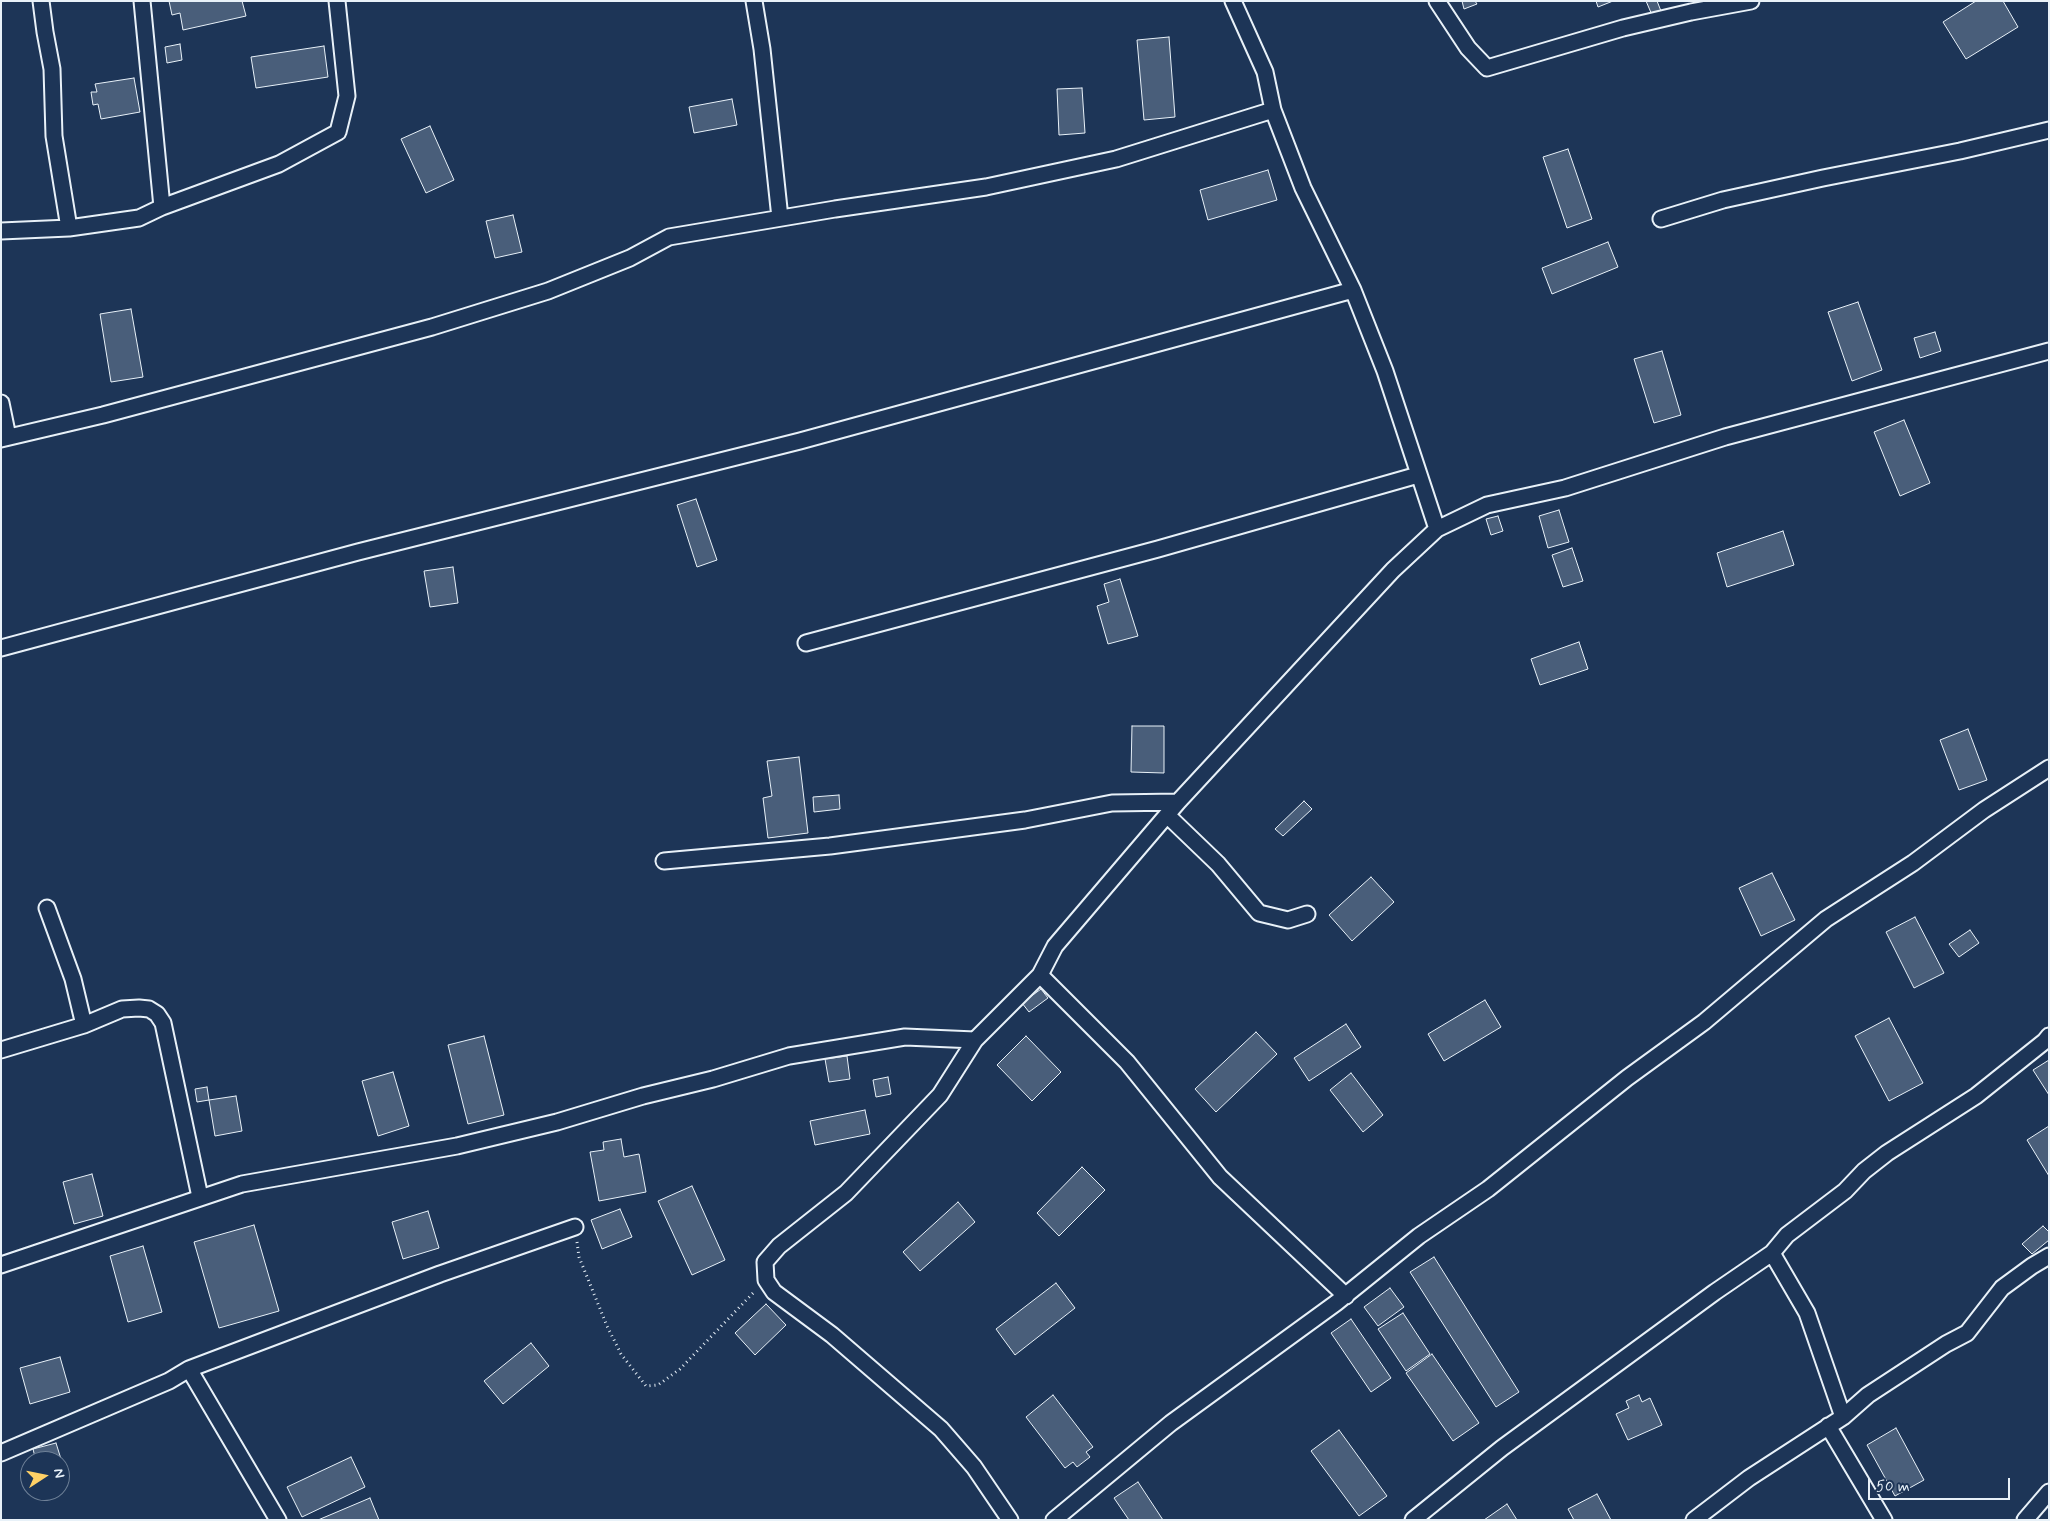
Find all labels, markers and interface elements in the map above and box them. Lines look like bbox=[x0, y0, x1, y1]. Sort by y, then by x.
north arrow bbox=[20, 1451, 70, 1501]
text: N bbox=[49, 1467, 68, 1480]
scale bar bbox=[1870, 1468, 2012, 1500]
text: 50 m bbox=[1876, 1477, 1910, 1497]

